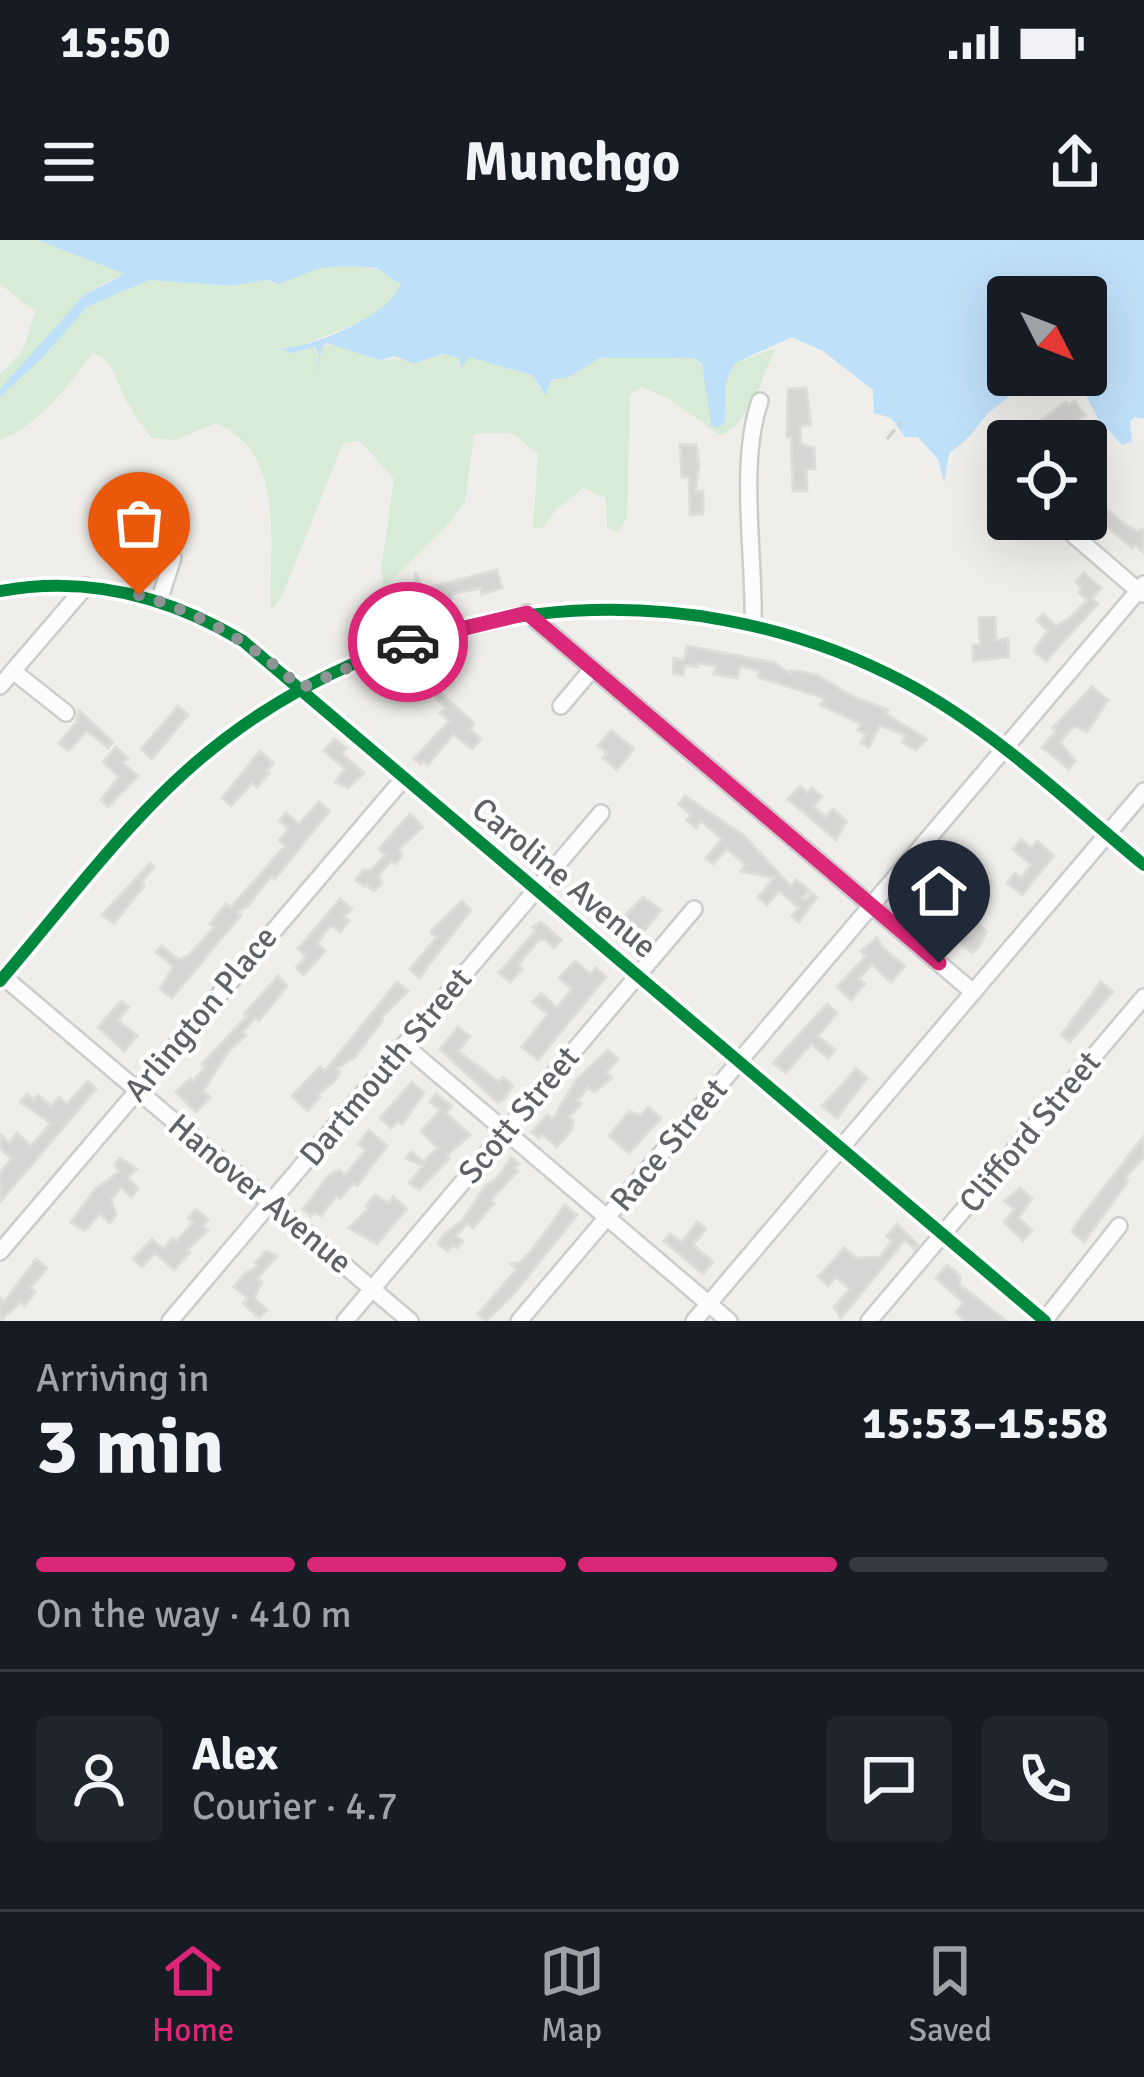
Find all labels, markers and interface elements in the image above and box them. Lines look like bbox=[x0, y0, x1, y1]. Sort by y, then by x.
text: 15:50 bbox=[60, 15, 170, 70]
icon: menu bbox=[36, 129, 102, 195]
text: Munchgo bbox=[464, 129, 680, 196]
icon: share bbox=[1042, 129, 1108, 195]
north arrow bbox=[987, 276, 1107, 396]
map controls bbox=[987, 276, 1107, 540]
button: locate bbox=[987, 420, 1107, 540]
pin bbox=[88, 472, 190, 595]
icon: bag bbox=[106, 490, 172, 556]
courier bbox=[348, 582, 468, 702]
icon: car bbox=[375, 609, 441, 675]
street label: Caroline Avenue bbox=[463, 789, 665, 967]
pin bbox=[888, 840, 990, 963]
icon: home bbox=[906, 858, 972, 924]
street label: Arlington Place bbox=[116, 918, 286, 1110]
street label: Dartmouth Street bbox=[291, 959, 481, 1175]
street label: Scott Street bbox=[450, 1038, 588, 1192]
street label: Clifford Street bbox=[950, 1043, 1110, 1221]
street label: Race Street bbox=[601, 1070, 737, 1220]
street label: Hanover Avenue bbox=[160, 1105, 360, 1283]
text: Arriving in bbox=[36, 1354, 210, 1402]
text: 15:53–15:58 bbox=[862, 1396, 1108, 1451]
text: 3 min bbox=[36, 1399, 224, 1495]
text: On the way · 410 m bbox=[36, 1590, 352, 1638]
button: person bbox=[36, 1716, 162, 1842]
button: chat bbox=[826, 1716, 952, 1842]
button: phone bbox=[982, 1716, 1108, 1842]
text: Alex bbox=[192, 1727, 278, 1782]
text: Courier · 4.7 bbox=[192, 1782, 398, 1830]
tab: Home bbox=[152, 1938, 234, 2051]
tab: Map bbox=[539, 1938, 605, 2051]
tab: Saved bbox=[909, 1938, 992, 2051]

